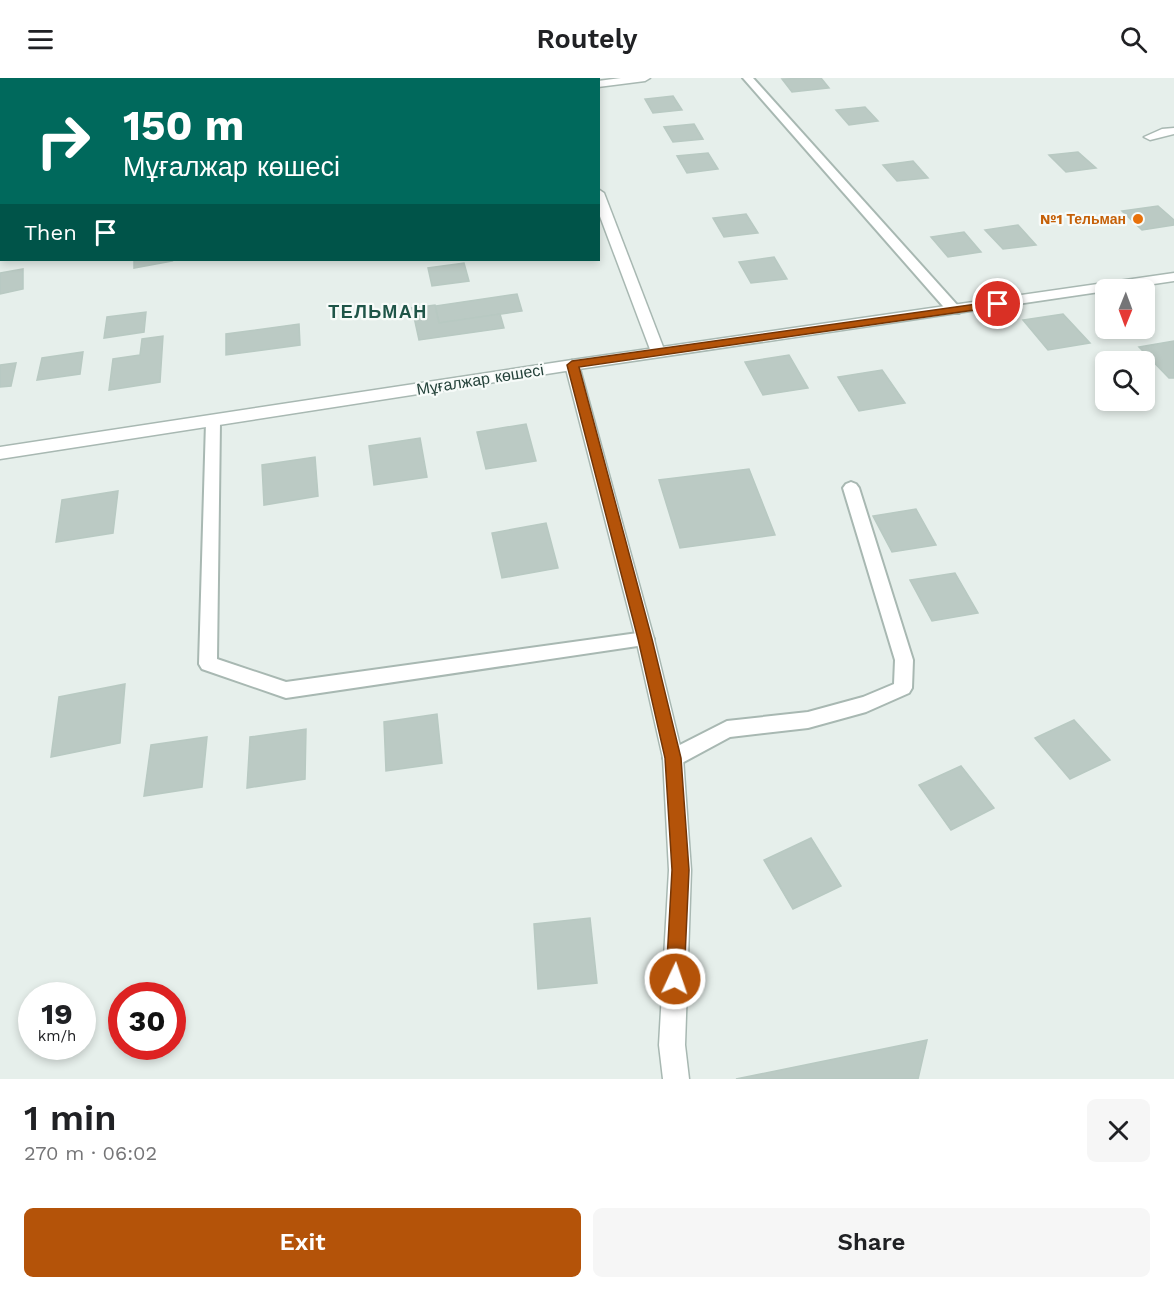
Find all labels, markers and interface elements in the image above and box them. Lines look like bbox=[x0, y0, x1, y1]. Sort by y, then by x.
icon: menu bbox=[24, 23, 57, 56]
text: Routely bbox=[536, 23, 638, 55]
icon: search bbox=[1117, 23, 1150, 56]
text: 150 m bbox=[123, 101, 244, 150]
icon: right bbox=[24, 102, 102, 180]
text: Мұғалжар көшесі bbox=[123, 151, 340, 183]
place label: №1 Тельман bbox=[1040, 211, 1126, 227]
marker: №1 Тельман bbox=[1131, 212, 1145, 226]
icon: arrive bbox=[89, 216, 122, 249]
text: Then bbox=[24, 220, 77, 245]
pin bbox=[972, 278, 1023, 329]
north arrow bbox=[1095, 279, 1155, 339]
map controls bbox=[1095, 279, 1155, 411]
icon: arrive bbox=[981, 287, 1014, 320]
district label: ТЕЛЬМАН bbox=[328, 301, 428, 322]
button: search bbox=[1095, 351, 1155, 411]
street label: Мұғалжар көшесі bbox=[415, 360, 545, 399]
position arrow bbox=[643, 947, 707, 1011]
speed limit sign: 30 bbox=[108, 982, 186, 1060]
text: 19 bbox=[41, 996, 73, 1031]
text: km/h bbox=[38, 1027, 76, 1045]
text: 1 min bbox=[24, 1097, 116, 1139]
button: close bbox=[1087, 1099, 1150, 1162]
text: 270 m · 06:02 bbox=[24, 1141, 157, 1165]
button: Exit bbox=[24, 1208, 581, 1277]
button: Share bbox=[593, 1208, 1150, 1277]

